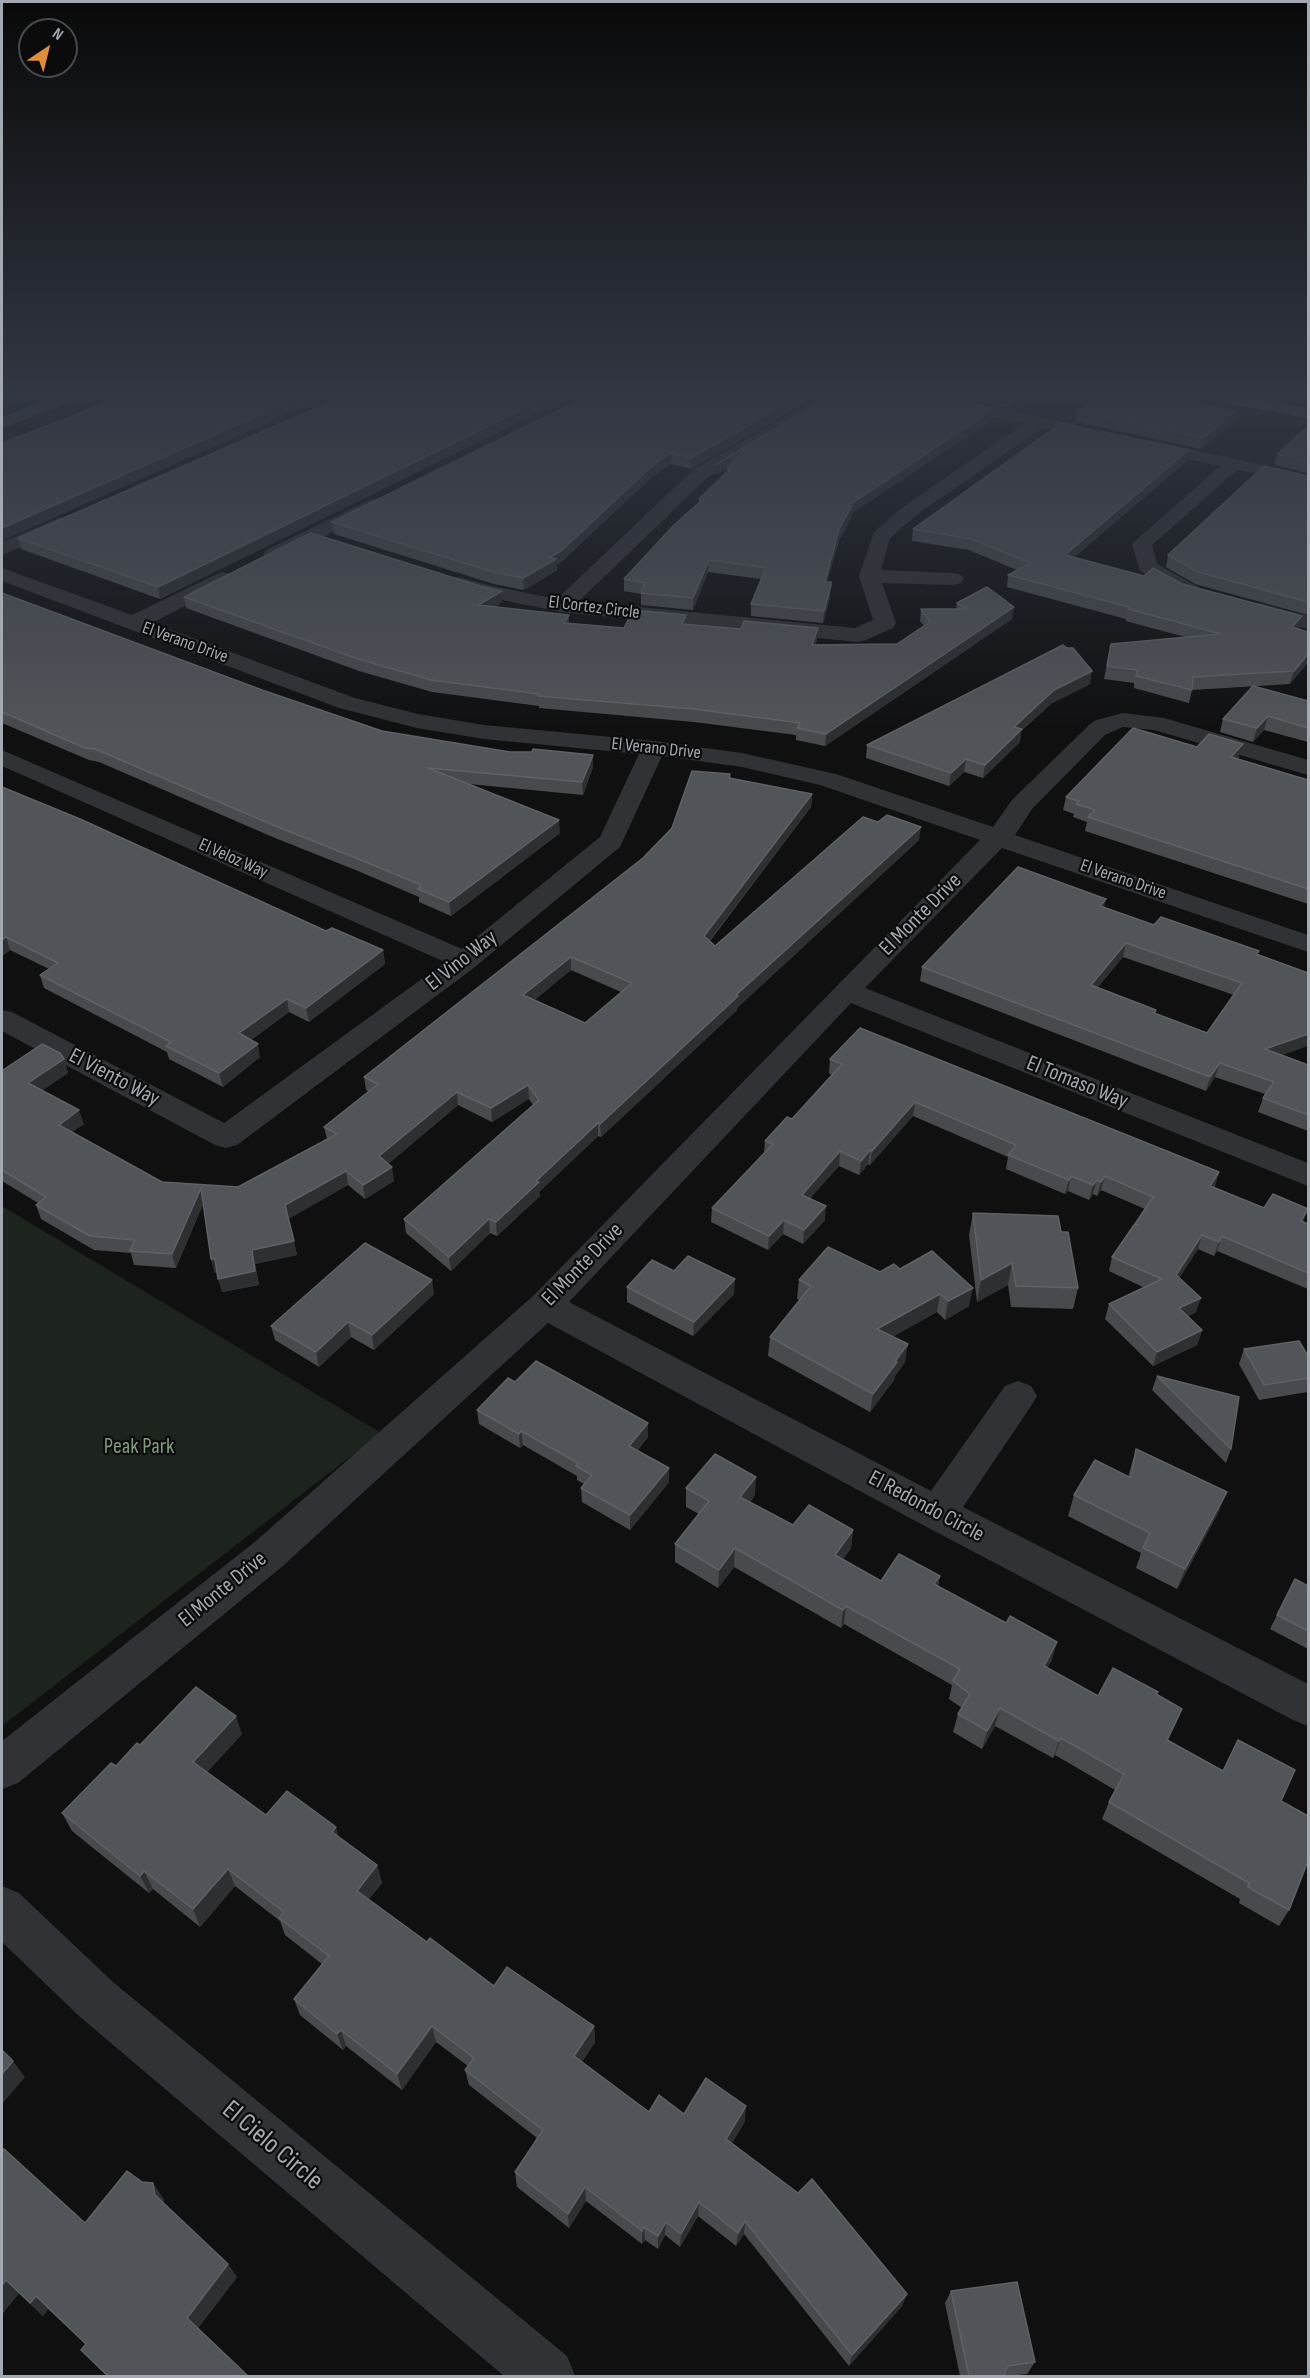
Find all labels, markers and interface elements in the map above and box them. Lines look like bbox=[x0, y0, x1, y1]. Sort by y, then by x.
north arrow bbox=[18, 18, 78, 78]
text: N bbox=[49, 24, 66, 45]
street label: El Cortez Circle bbox=[547, 592, 641, 624]
street label: El Verano Drive bbox=[139, 618, 231, 668]
street label: El Verano Drive bbox=[610, 734, 702, 764]
street label: El Veloz Way bbox=[195, 834, 271, 884]
street label: El Verano Drive bbox=[1077, 855, 1169, 905]
street label: El Monte Drive bbox=[874, 868, 968, 962]
street label: El Vino Way bbox=[421, 925, 503, 997]
street label: El Viento Way bbox=[64, 1043, 164, 1113]
street label: El Tomaso Way bbox=[1022, 1051, 1132, 1115]
street label: El Monte Drive bbox=[537, 1218, 629, 1312]
park label: Peak Park bbox=[104, 1434, 174, 1460]
street label: El Redondo Circle bbox=[864, 1465, 988, 1549]
street label: El Monte Drive bbox=[174, 1546, 272, 1634]
street label: El Cielo Circle bbox=[215, 2094, 329, 2198]

